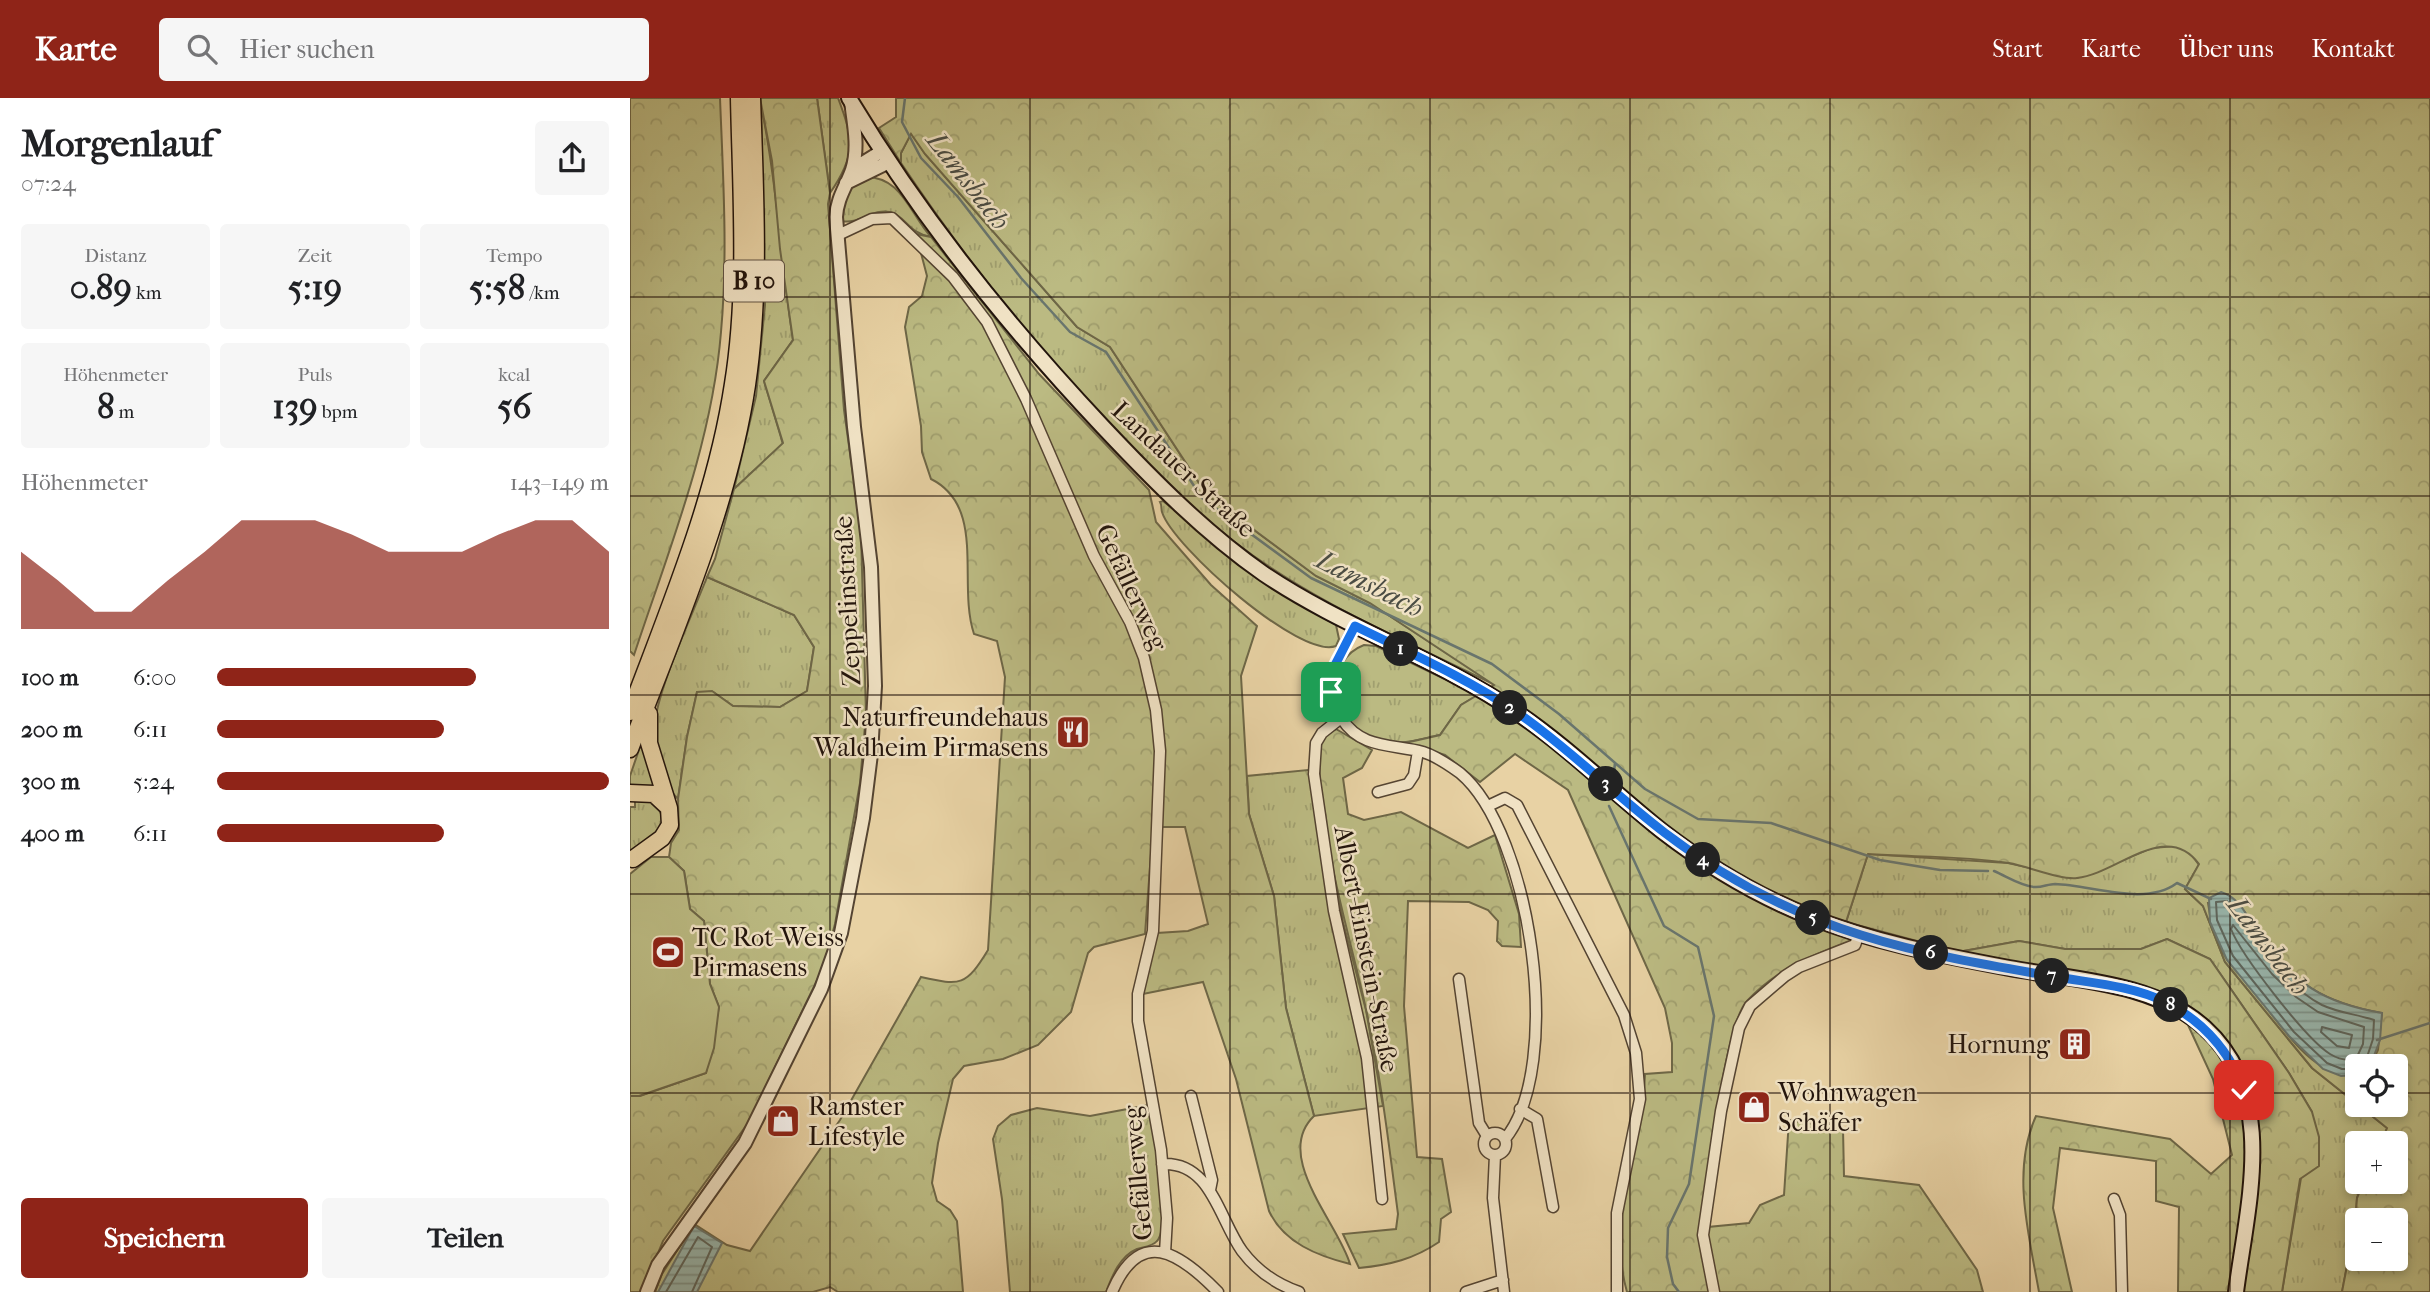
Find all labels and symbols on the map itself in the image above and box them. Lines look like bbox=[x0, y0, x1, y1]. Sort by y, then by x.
water label: Lamsbach bbox=[919, 123, 1017, 236]
road number: B 10 bbox=[724, 260, 784, 302]
street label: Landauer Straße bbox=[1105, 395, 1262, 544]
street label: Zeppelinstraße bbox=[828, 515, 867, 687]
street label: Gefällerweg bbox=[1089, 519, 1175, 656]
water label: Lamsbach bbox=[1309, 542, 1429, 624]
pin: 1 bbox=[1384, 632, 1418, 666]
pin bbox=[1301, 662, 1361, 722]
pin: 2 bbox=[1492, 690, 1528, 726]
place label: Naturfreundehaus Waldheim Pirmasens bbox=[813, 702, 1048, 763]
restaurant icon: Naturfreundehaus Waldheim Pirmasens bbox=[1054, 713, 1092, 751]
pin: 3 bbox=[1588, 766, 1623, 802]
street label: Albert-Einstein-Straße bbox=[1327, 822, 1406, 1075]
pin: 4 bbox=[1686, 842, 1720, 878]
water label: Lamsbach bbox=[2219, 888, 2317, 1001]
pin: 5 bbox=[1796, 900, 1830, 936]
place label: TC Rot-Weiss Pirmasens bbox=[692, 922, 844, 983]
sports icon: TC Rot-Weiss Pirmasens bbox=[649, 933, 687, 971]
pin: 6 bbox=[1914, 936, 1948, 970]
pin: 7 bbox=[2034, 958, 2070, 994]
pin: 8 bbox=[2154, 988, 2188, 1023]
building icon: Hornung bbox=[2056, 1025, 2094, 1063]
place label: Hornung bbox=[1947, 1029, 2051, 1060]
pin bbox=[2214, 1060, 2274, 1120]
place label: Wohnwagen Schäfer bbox=[1777, 1077, 1917, 1138]
shop icon: Wohnwagen Schäfer bbox=[1735, 1088, 1773, 1126]
place label: Ramster Lifestyle bbox=[808, 1091, 905, 1152]
shop icon: Ramster Lifestyle bbox=[764, 1102, 802, 1140]
street label: Gefällerweg bbox=[1116, 1103, 1159, 1242]

